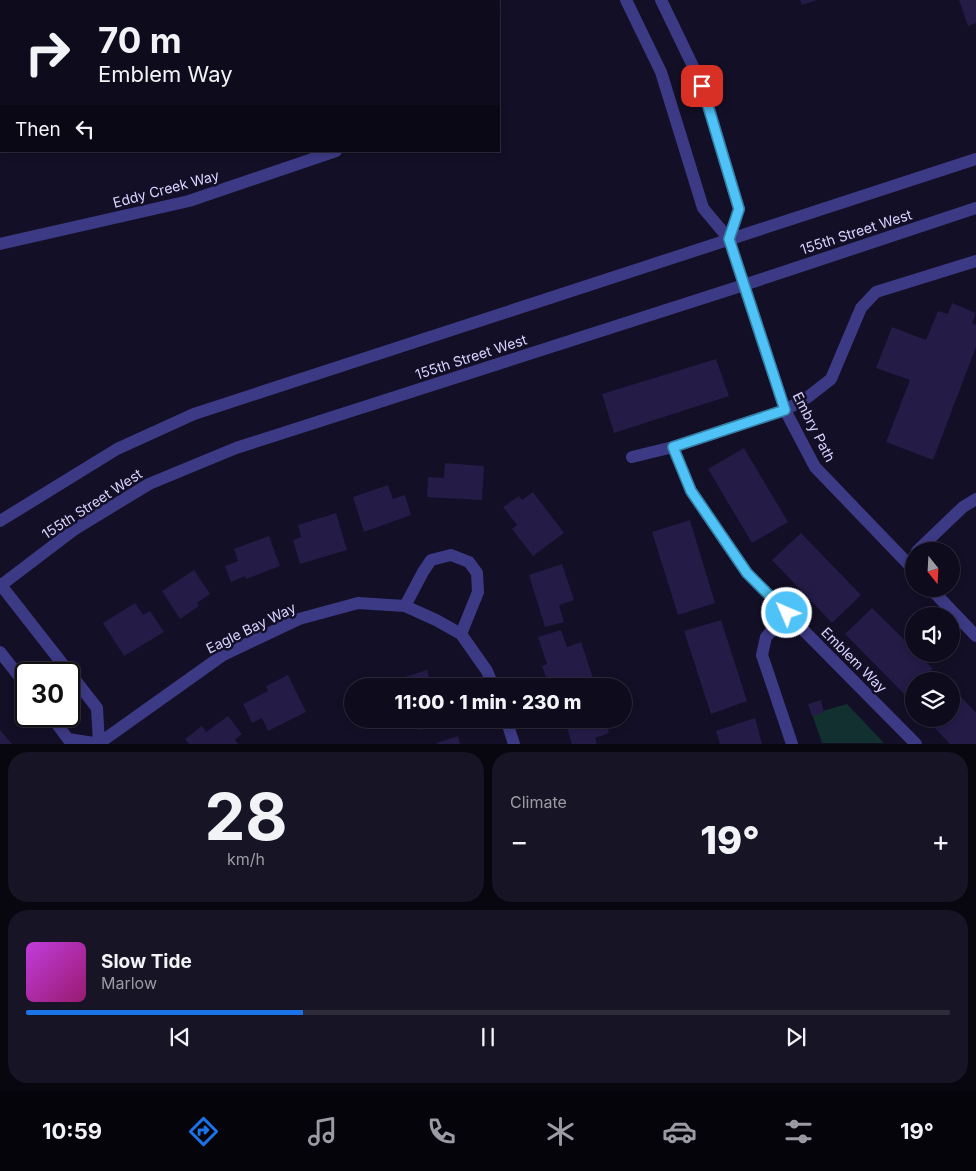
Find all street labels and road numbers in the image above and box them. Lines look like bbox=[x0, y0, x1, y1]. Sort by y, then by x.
street label: Eddy Creek Way bbox=[111, 166, 221, 211]
street label: 155th Street West bbox=[798, 205, 914, 258]
street label: 155th Street West bbox=[413, 330, 529, 383]
street label: Embry Path bbox=[790, 389, 839, 465]
street label: 155th Street West bbox=[38, 465, 145, 542]
street label: Eagle Bay Way bbox=[203, 598, 298, 657]
street label: Emblem Way bbox=[818, 623, 891, 696]

